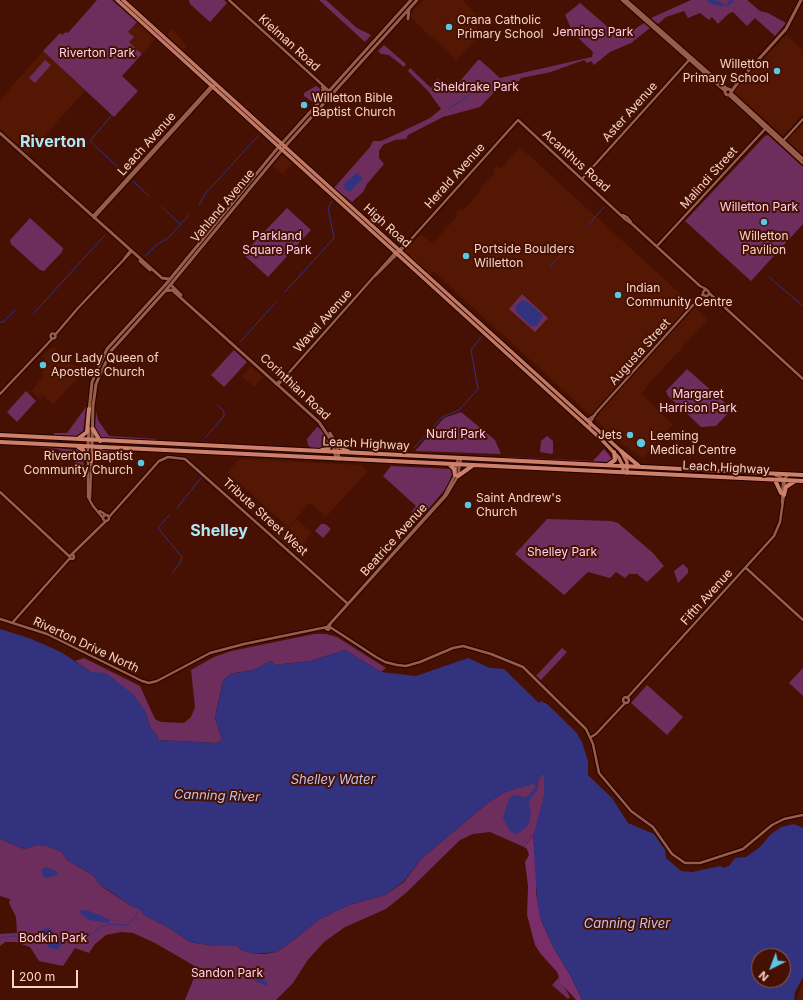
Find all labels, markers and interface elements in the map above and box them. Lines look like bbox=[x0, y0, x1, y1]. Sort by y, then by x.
street label: Kielman Road bbox=[255, 12, 323, 74]
place label: Orana Catholic Primary School bbox=[457, 13, 543, 41]
marker: Orana Catholic Primary School bbox=[444, 22, 454, 32]
park label: Jennings Park bbox=[553, 25, 633, 39]
park label: Riverton Park bbox=[59, 46, 135, 60]
place label: Willetton Primary School bbox=[683, 57, 769, 85]
marker: Willetton Primary School bbox=[772, 66, 782, 76]
street label: Aster Avenue bbox=[599, 79, 661, 145]
park label: Sheldrake Park bbox=[433, 80, 519, 94]
place label: Willetton Bible Baptist Church bbox=[312, 91, 396, 119]
marker: Willetton Bible Baptist Church bbox=[299, 100, 309, 110]
street label: Leach Avenue bbox=[115, 109, 179, 179]
street label: Acanthus Road bbox=[539, 127, 613, 195]
district label: Riverton bbox=[20, 132, 86, 152]
street label: Herald Avenue bbox=[422, 140, 488, 212]
street label: Malindi Street bbox=[678, 144, 740, 212]
street label: Vahland Avenue bbox=[188, 166, 258, 246]
park label: Willetton Park bbox=[720, 200, 798, 214]
street label: High Road bbox=[360, 201, 414, 251]
marker: Willetton Pavilion bbox=[759, 217, 769, 227]
park label: Parkland Square Park bbox=[242, 229, 312, 257]
place label: Willetton Pavilion bbox=[739, 229, 789, 257]
place label: Portside Boulders Willetton bbox=[474, 242, 575, 270]
marker: Portside Boulders Willetton bbox=[461, 251, 471, 261]
place label: Indian Community Centre bbox=[626, 281, 732, 309]
street label: Wavel Avenue bbox=[291, 287, 355, 355]
marker: Indian Community Centre bbox=[613, 290, 623, 300]
street label: Augusta Street bbox=[607, 316, 673, 388]
place label: Our Lady Queen of Apostles Church bbox=[51, 351, 159, 379]
street label: Corinthian Road bbox=[257, 351, 333, 423]
marker: Our Lady Queen of Apostles Church bbox=[38, 360, 48, 370]
park label: Margaret Harrison Park bbox=[659, 387, 737, 415]
park label: Nurdi Park bbox=[426, 427, 486, 441]
place label: Jets bbox=[598, 428, 622, 442]
place label: Leeming Medical Centre bbox=[650, 429, 736, 457]
marker: Jets bbox=[625, 430, 635, 440]
street label: Leach Highway bbox=[322, 435, 410, 453]
marker: Leeming Medical Centre bbox=[635, 437, 647, 449]
place label: Riverton Baptist Community Church bbox=[23, 449, 133, 477]
marker: Riverton Baptist Community Church bbox=[136, 458, 146, 468]
street label: Leach Highway bbox=[682, 459, 770, 477]
street label: Tribute Street West bbox=[220, 475, 310, 559]
place label: Saint Andrew's Church bbox=[476, 491, 561, 519]
marker: Saint Andrew's Church bbox=[463, 500, 473, 510]
street label: Beatrice Avenue bbox=[358, 501, 430, 579]
district label: Shelley bbox=[190, 521, 248, 541]
park label: Shelley Park bbox=[527, 545, 597, 559]
street label: Fifth Avenue bbox=[678, 566, 736, 628]
street label: Riverton Drive North bbox=[31, 614, 141, 676]
water label: Shelley Water bbox=[291, 772, 375, 788]
water label: Canning River bbox=[174, 787, 260, 805]
water label: Canning River bbox=[584, 916, 670, 932]
park label: Bodkin Park bbox=[19, 931, 87, 945]
north arrow bbox=[751, 948, 791, 988]
scale bar bbox=[14, 962, 80, 988]
park label: Sandon Park bbox=[191, 966, 263, 980]
text: N bbox=[756, 968, 771, 984]
text: 200 m bbox=[19, 969, 55, 984]

